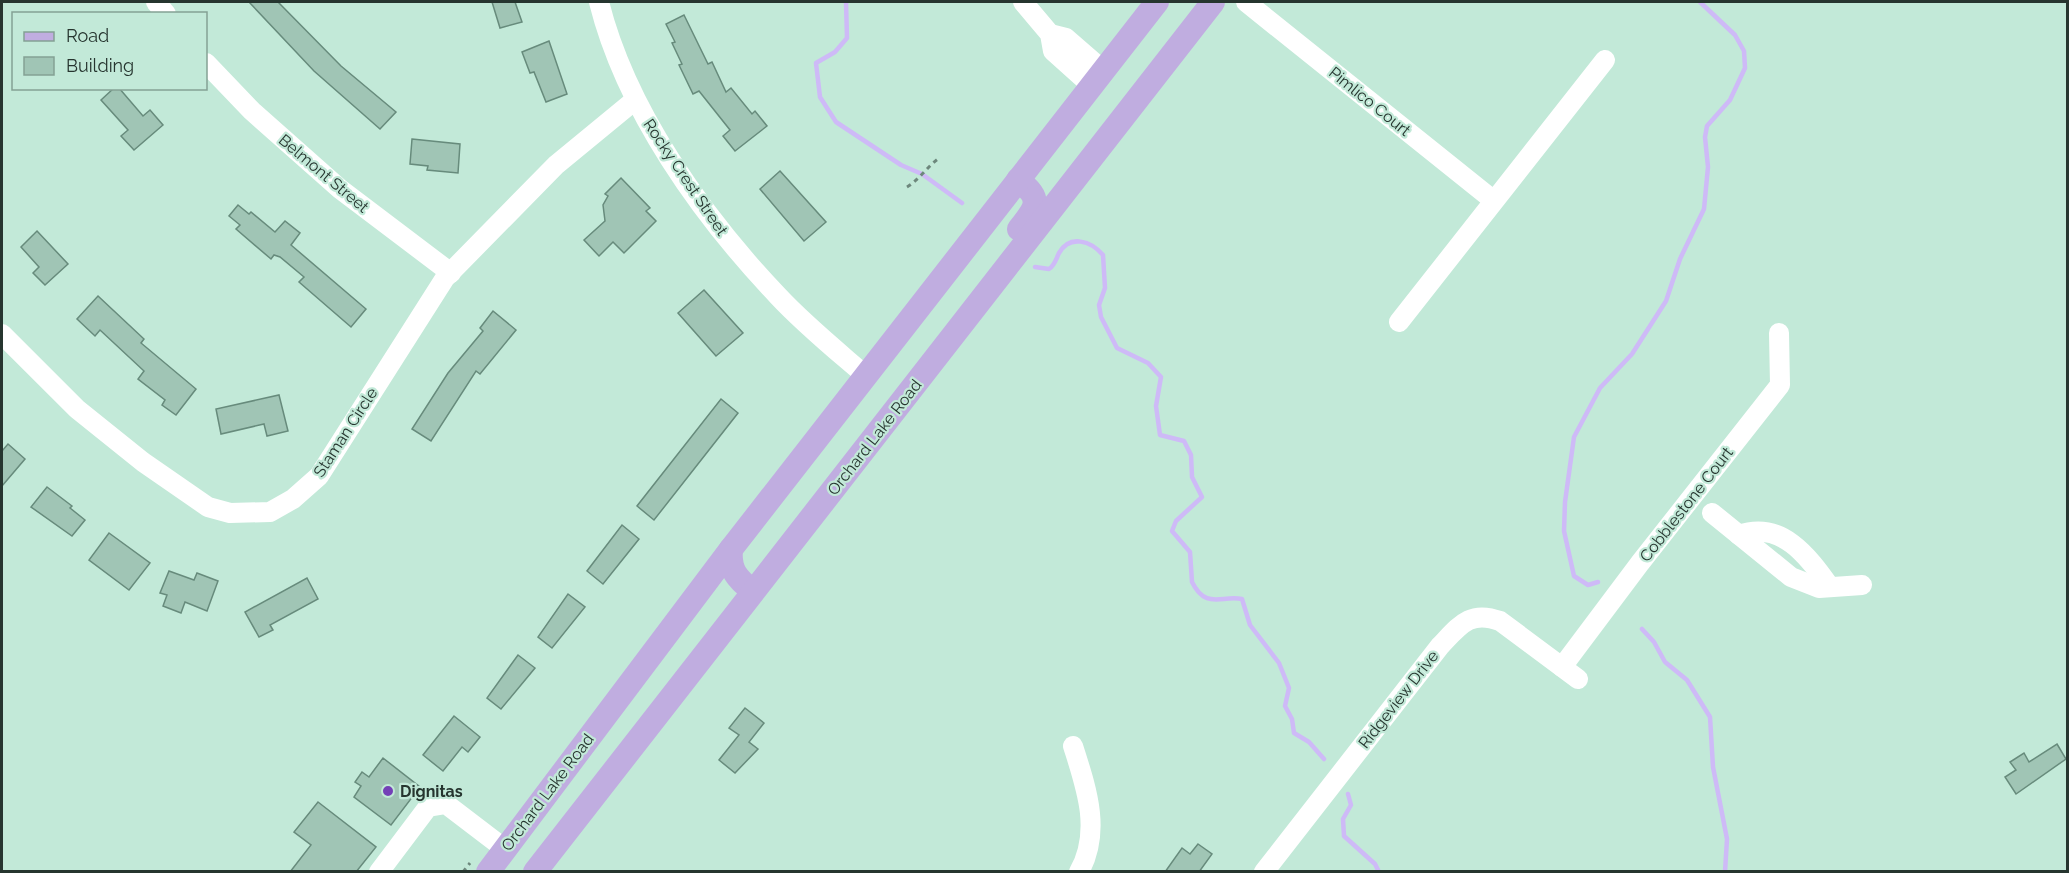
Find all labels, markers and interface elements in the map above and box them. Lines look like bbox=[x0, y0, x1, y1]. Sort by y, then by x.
legend bbox=[12, 12, 207, 90]
text: Road bbox=[66, 25, 109, 46]
text: Building bbox=[66, 55, 134, 76]
street label: Pimlico Court bbox=[1325, 63, 1415, 140]
street label: Rocky Crest Street bbox=[640, 115, 732, 240]
street label: Belmont Street bbox=[275, 130, 373, 217]
street label: Orchard Lake Road bbox=[823, 376, 925, 499]
street label: Staman Circle bbox=[309, 384, 381, 481]
street label: Cobblestone Court bbox=[1636, 443, 1737, 565]
street label: Ridgeview Drive bbox=[1354, 647, 1442, 752]
street label: Orchard Lake Road bbox=[497, 730, 598, 855]
place label: Dignitas bbox=[400, 782, 463, 801]
marker: Dignitas bbox=[381, 784, 395, 798]

